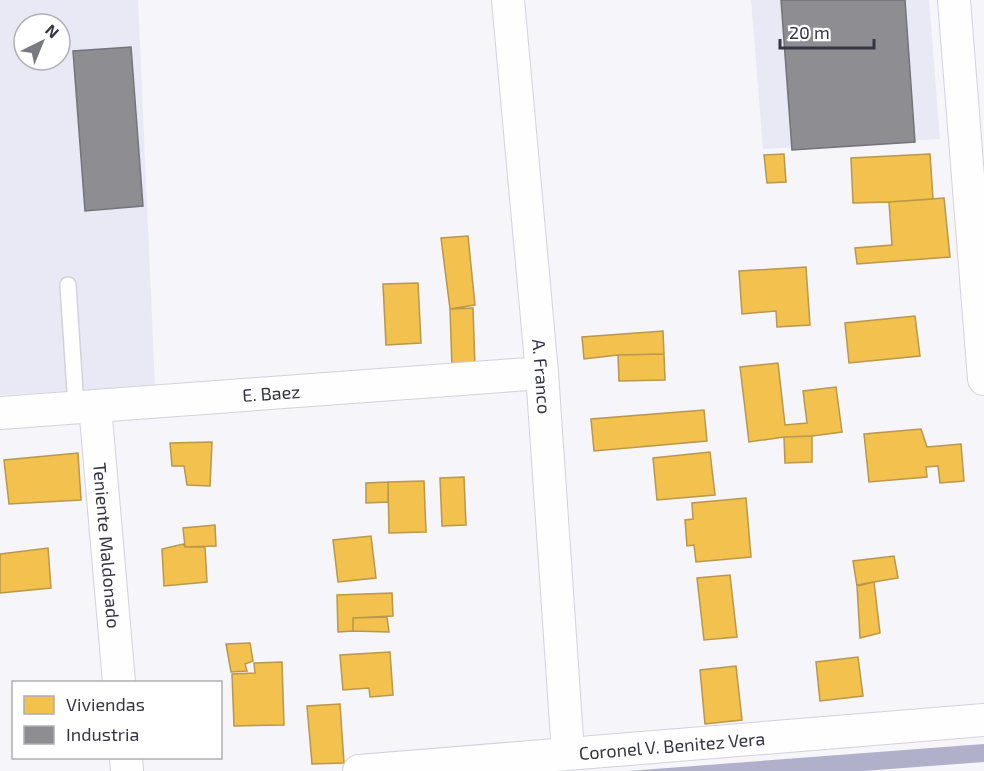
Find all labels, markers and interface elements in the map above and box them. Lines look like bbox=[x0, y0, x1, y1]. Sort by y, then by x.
north arrow bbox=[12, 12, 72, 72]
scale bar bbox=[780, 12, 874, 50]
text: N bbox=[42, 20, 63, 42]
text: 20 m bbox=[789, 21, 830, 43]
street label: A. Franco bbox=[528, 338, 556, 415]
street label: E. Baez bbox=[241, 380, 301, 406]
street label: Teniente Maldonado bbox=[89, 462, 125, 629]
legend bbox=[12, 681, 222, 759]
text: Viviendas bbox=[66, 693, 145, 715]
text: Industria bbox=[66, 723, 139, 745]
street label: Coronel V. Benitez Vera bbox=[578, 727, 766, 764]

